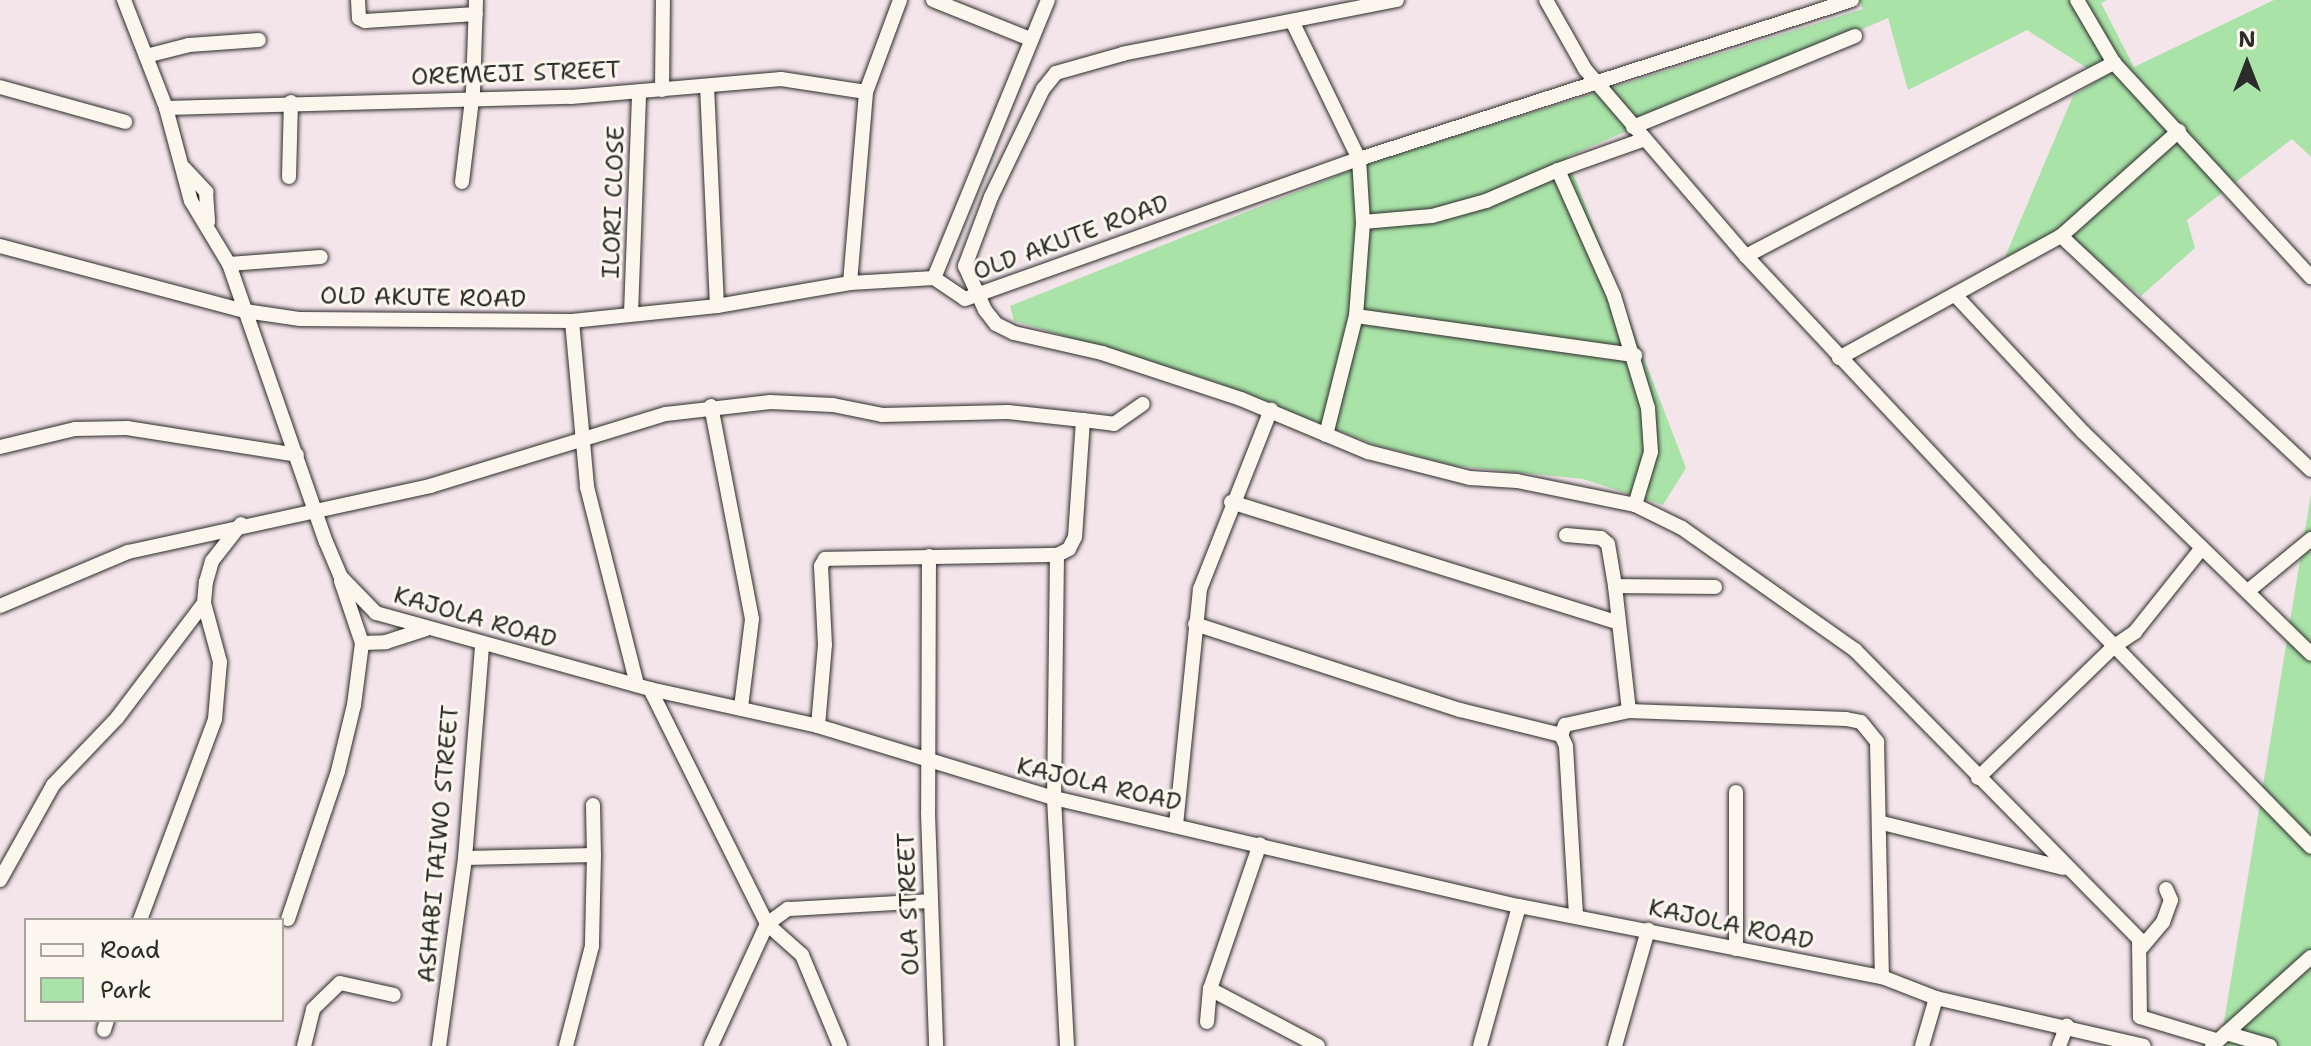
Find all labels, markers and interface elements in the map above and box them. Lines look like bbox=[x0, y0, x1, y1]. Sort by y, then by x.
north arrow bbox=[2207, 24, 2287, 104]
text: N bbox=[2238, 25, 2256, 54]
street label: OREMEJI STREET bbox=[411, 56, 621, 92]
street label: ILORI CLOSE bbox=[597, 125, 631, 279]
street label: OLD AKUTE ROAD bbox=[969, 189, 1173, 287]
street label: OLD AKUTE ROAD bbox=[320, 282, 526, 314]
street label: KAJOLA ROAD bbox=[390, 581, 560, 655]
street label: ASHABI TAIWO STREET bbox=[413, 704, 465, 984]
street label: KAJOLA ROAD bbox=[1014, 752, 1184, 818]
street label: OLA STREET bbox=[892, 832, 926, 976]
street label: KAJOLA ROAD bbox=[1646, 893, 1816, 957]
legend bbox=[24, 918, 284, 1022]
text: Road bbox=[100, 934, 160, 966]
text: Park bbox=[100, 974, 152, 1006]

